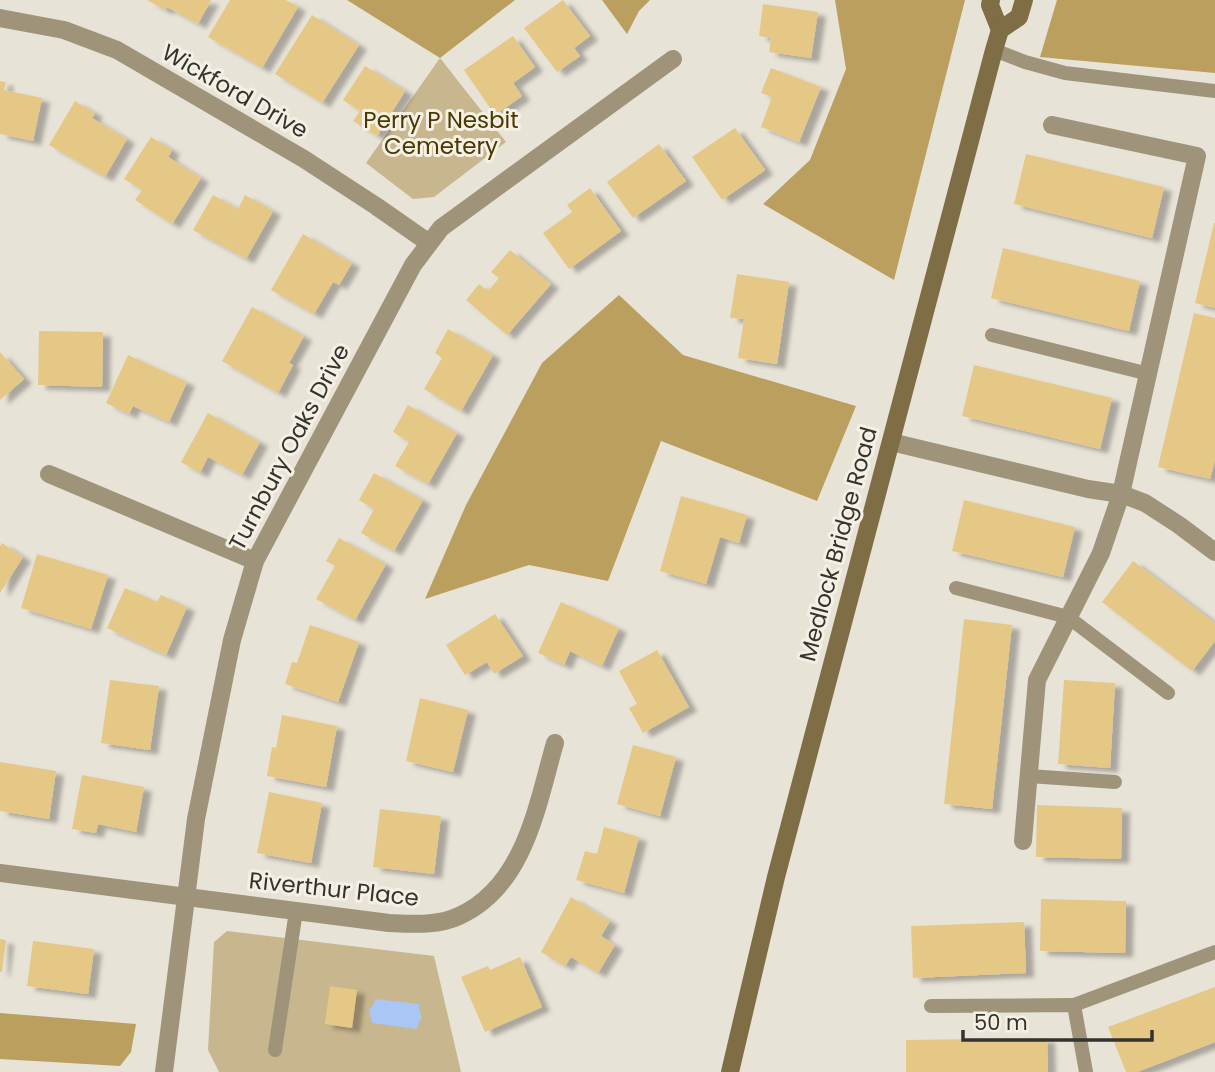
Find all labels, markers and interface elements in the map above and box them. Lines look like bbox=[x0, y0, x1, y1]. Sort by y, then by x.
street label: Wickford Drive bbox=[156, 36, 314, 146]
park label: Perry P Nesbit Cemetery bbox=[363, 104, 519, 162]
street label: Turnbury Oaks Drive bbox=[221, 338, 357, 556]
street label: Medlock Bridge Road bbox=[791, 423, 885, 665]
street label: Riverthur Place bbox=[247, 864, 421, 914]
scale bar bbox=[963, 998, 1152, 1042]
text: 50 m bbox=[974, 1008, 1028, 1037]

